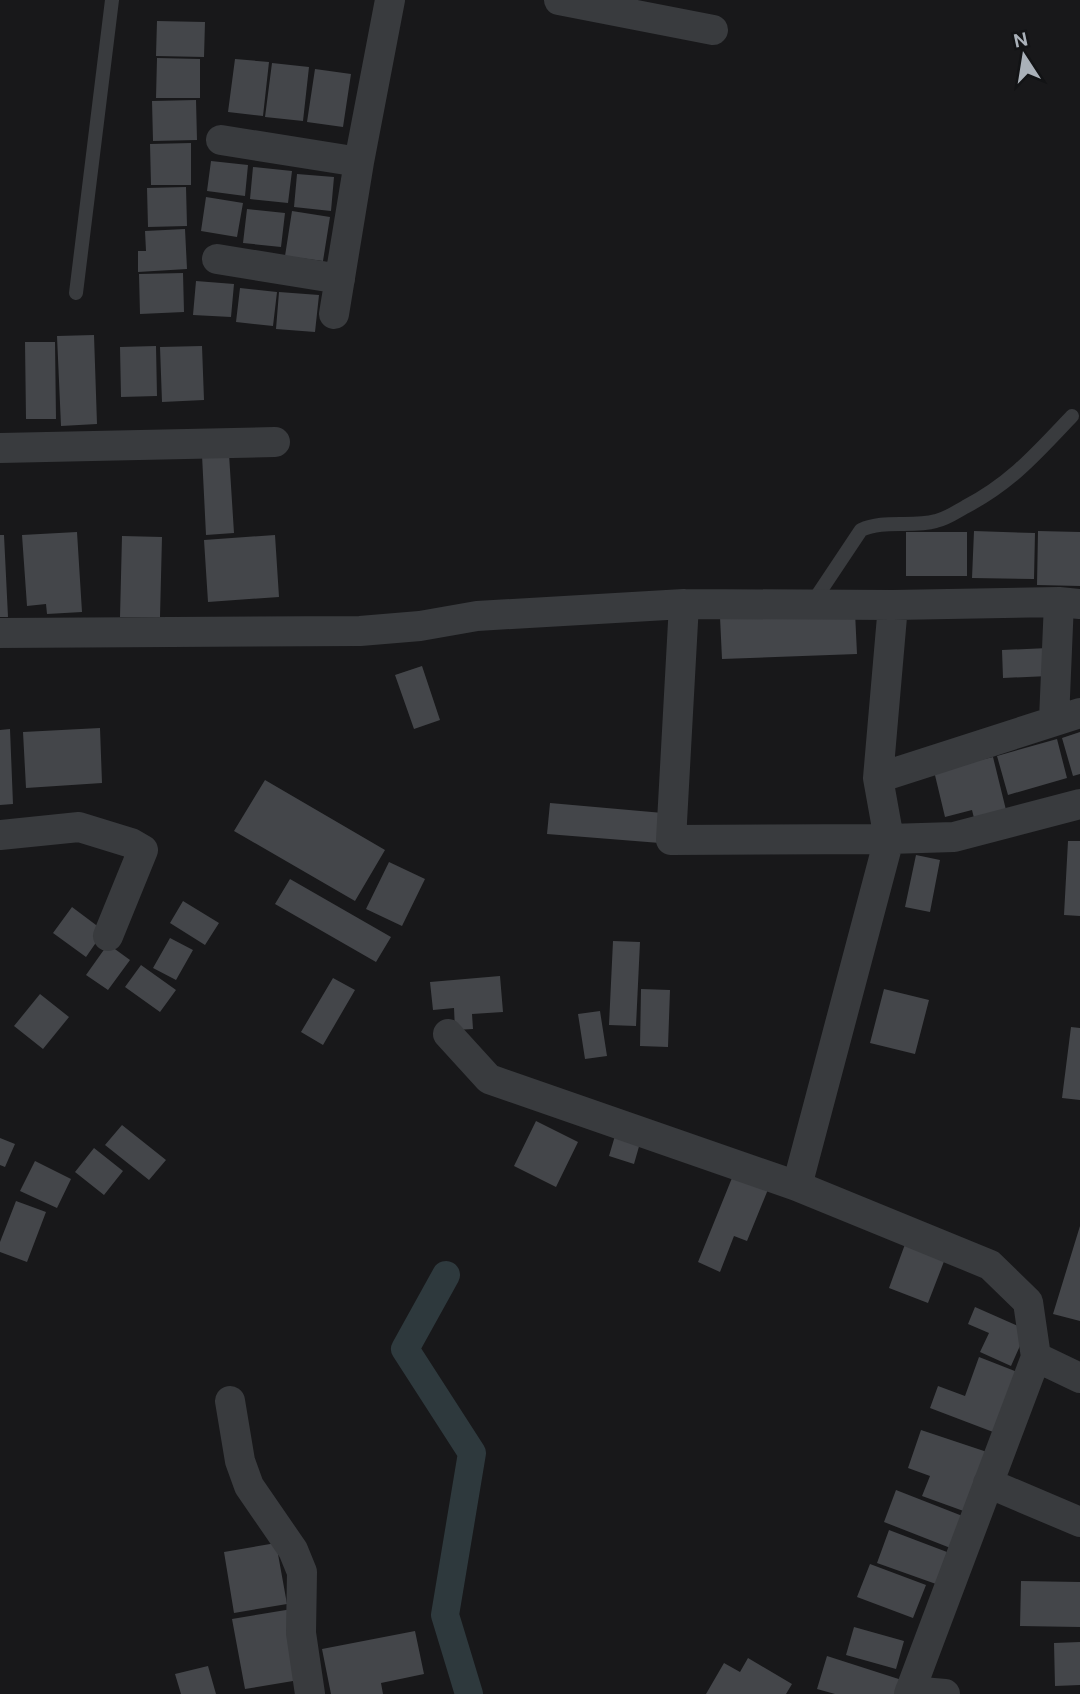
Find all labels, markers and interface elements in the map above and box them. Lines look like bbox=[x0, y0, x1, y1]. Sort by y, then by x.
north arrow bbox=[989, 21, 1059, 91]
text: N bbox=[1011, 26, 1030, 54]

